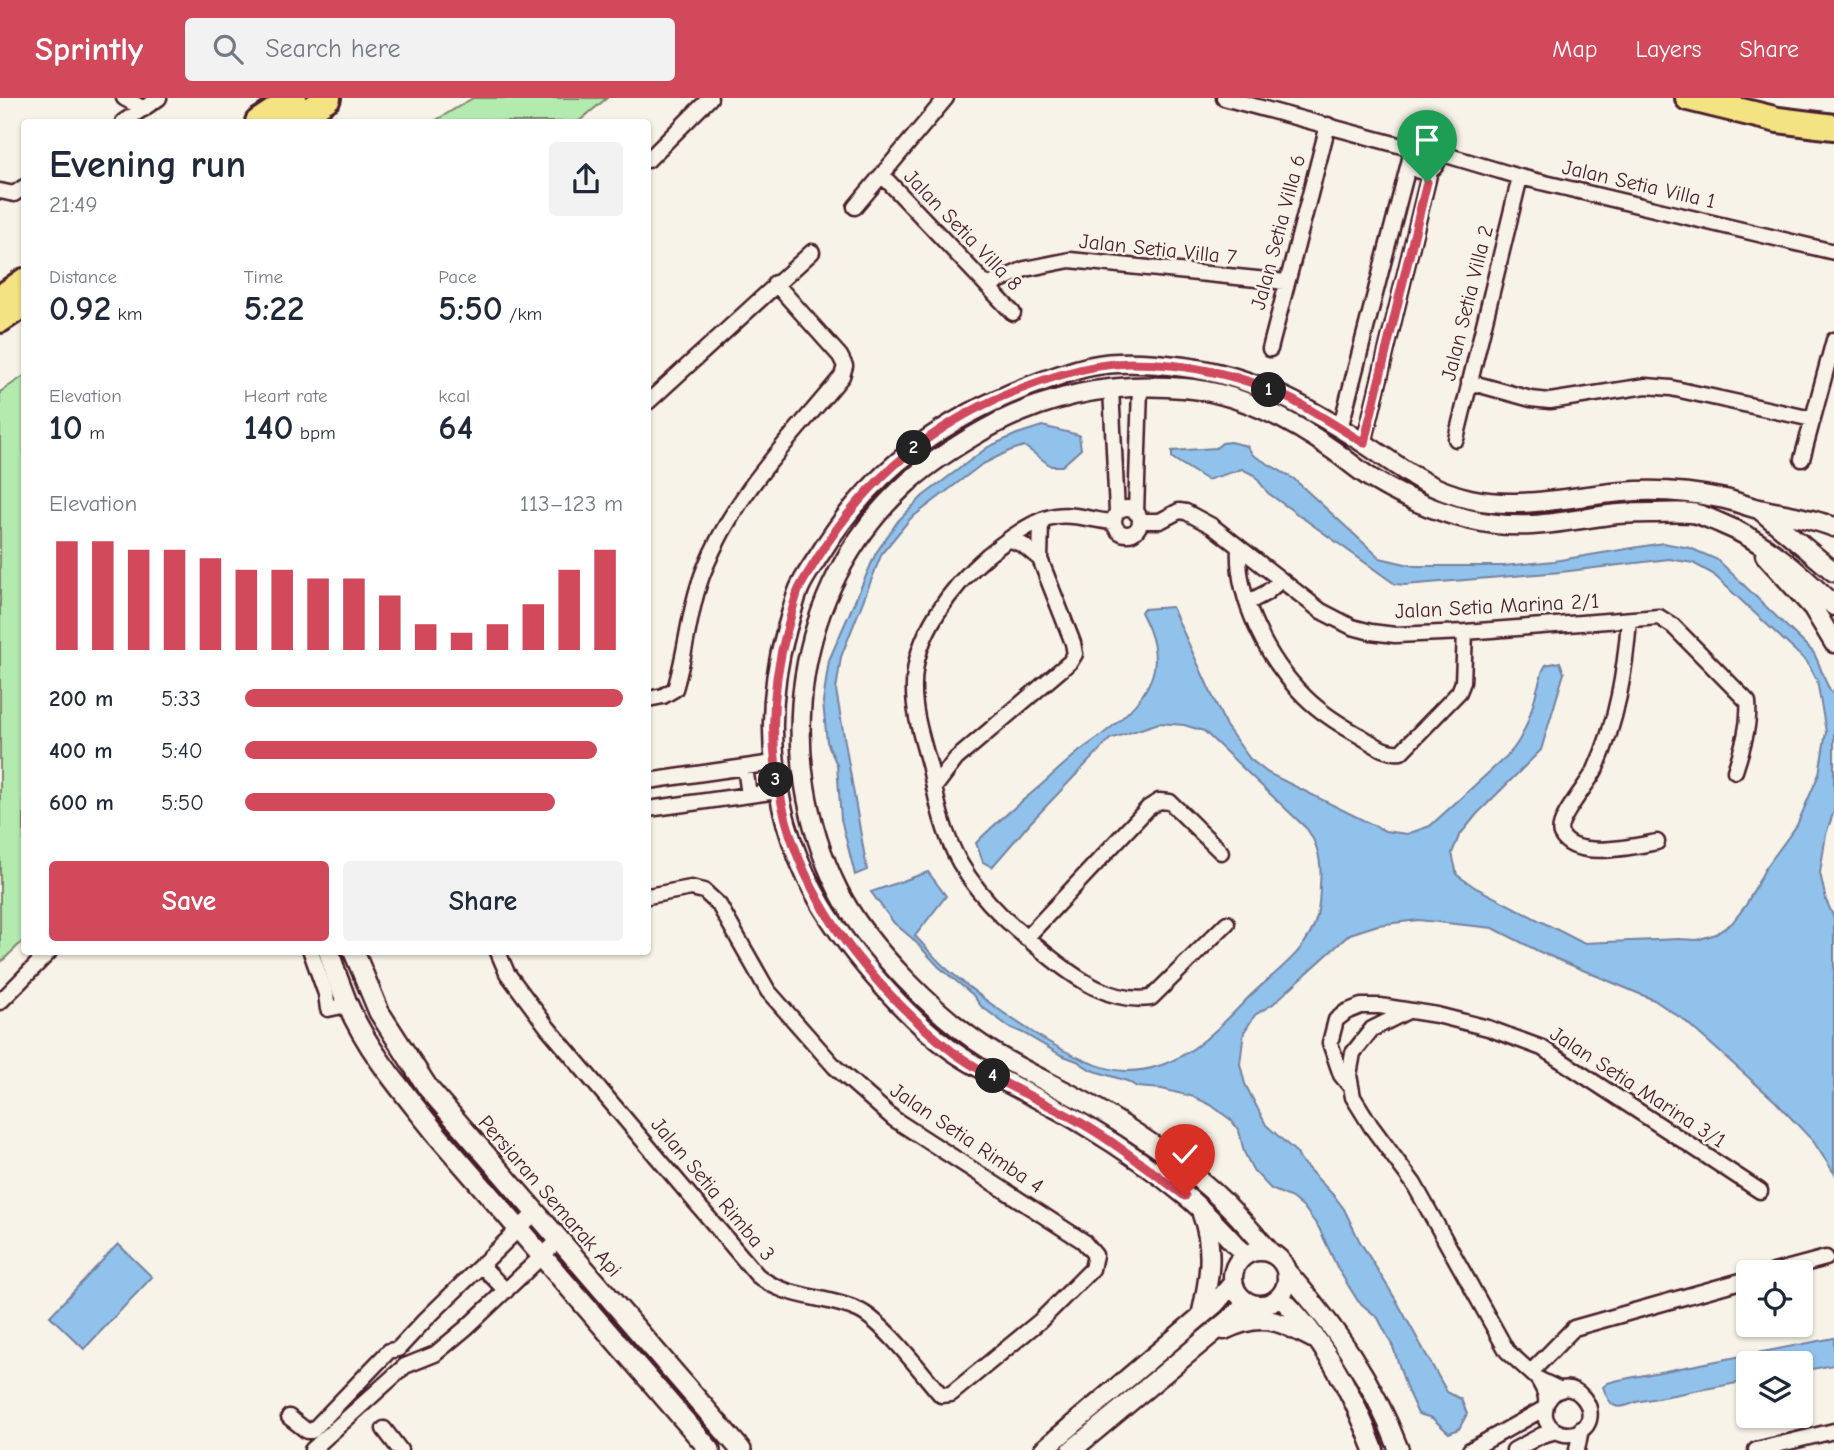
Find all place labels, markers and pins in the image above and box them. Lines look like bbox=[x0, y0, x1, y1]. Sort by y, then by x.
pin bbox=[1397, 110, 1457, 182]
pin: 1 bbox=[1252, 372, 1286, 408]
pin: 2 bbox=[897, 430, 932, 466]
pin: 3 bbox=[758, 762, 794, 798]
pin: 4 bbox=[976, 1058, 1010, 1094]
pin bbox=[1155, 1124, 1215, 1196]

